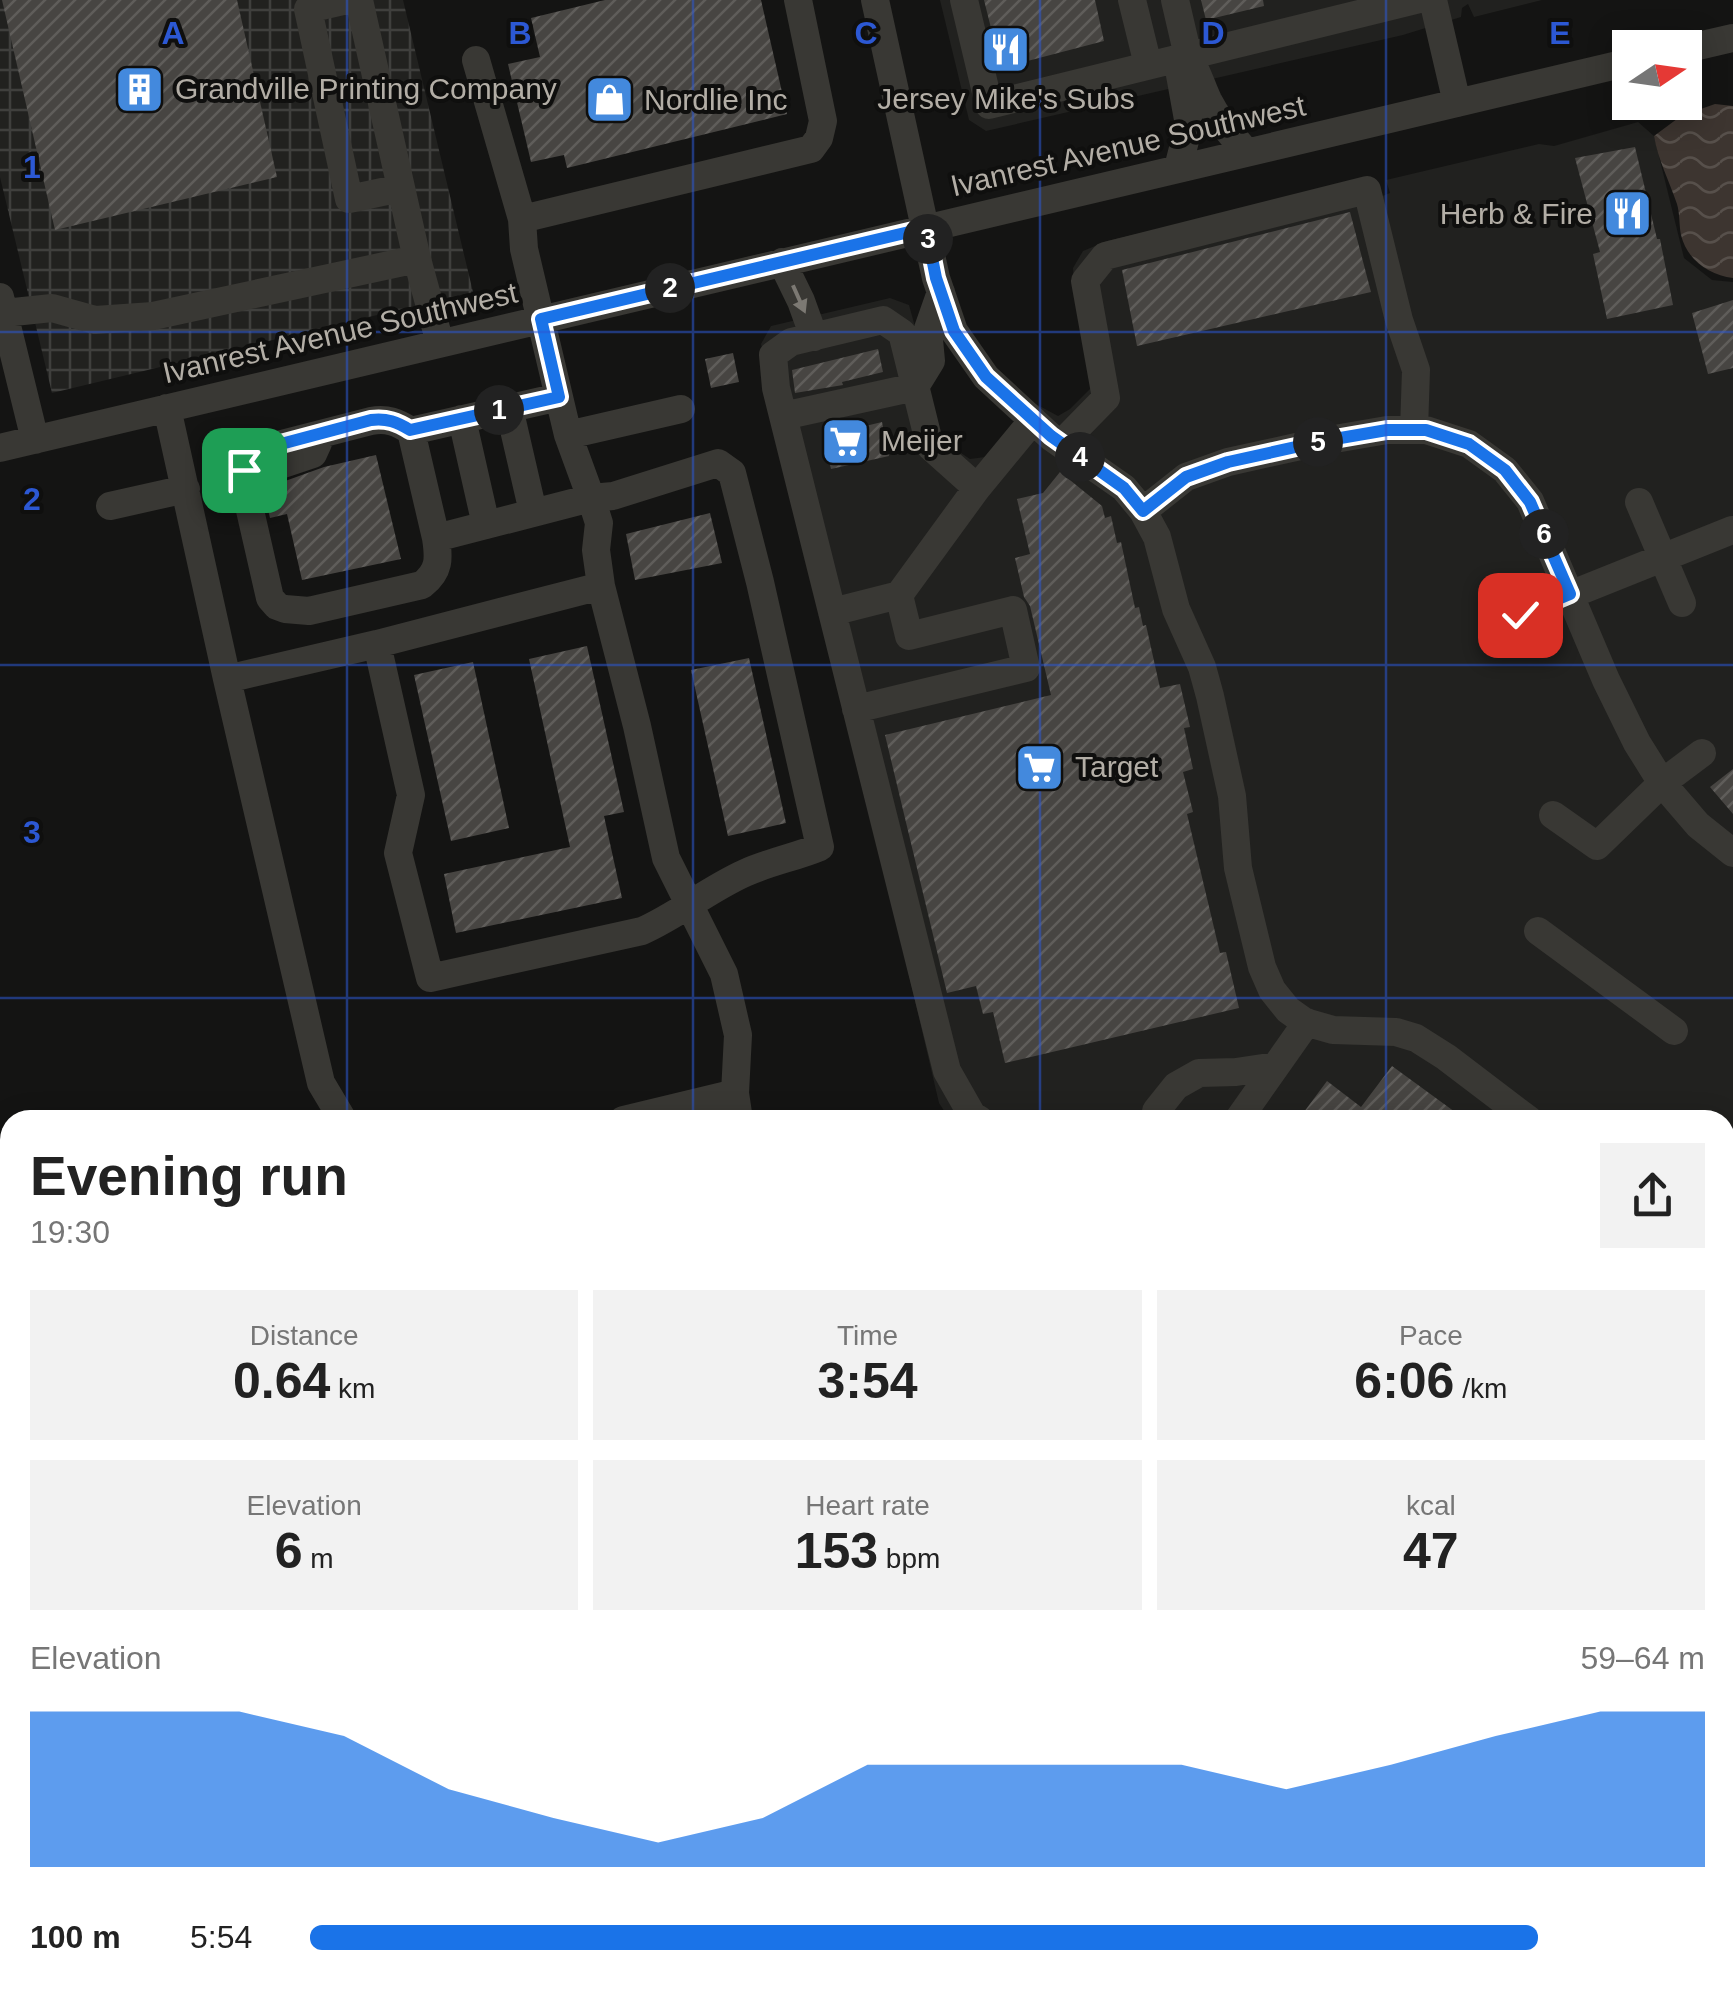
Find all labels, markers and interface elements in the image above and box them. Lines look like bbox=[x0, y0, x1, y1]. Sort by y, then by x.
text: A bbox=[161, 15, 185, 51]
text: B bbox=[508, 15, 532, 51]
text: C bbox=[854, 15, 878, 51]
text: D bbox=[1201, 15, 1225, 51]
text: E bbox=[1549, 15, 1571, 51]
restaurant icon: Jersey Mike's Subs bbox=[980, 24, 1032, 76]
north arrow bbox=[1612, 30, 1702, 120]
map controls bbox=[1612, 30, 1702, 120]
building icon: Grandville Printing Company bbox=[114, 63, 166, 115]
place label: Grandville Printing Company bbox=[175, 72, 557, 105]
shop icon: Nordlie Inc bbox=[583, 74, 635, 126]
place label: Jersey Mike's Subs bbox=[877, 82, 1135, 115]
place label: Nordlie Inc bbox=[644, 83, 787, 116]
street label: Ivanrest Avenue Southwest bbox=[947, 88, 1309, 202]
text: 1 bbox=[23, 149, 41, 185]
restaurant icon: Herb & Fire bbox=[1602, 188, 1654, 240]
place label: Herb & Fire bbox=[1440, 197, 1593, 230]
pin: 3 bbox=[903, 214, 953, 264]
text: 3 bbox=[920, 223, 936, 254]
pin: 2 bbox=[645, 263, 695, 313]
text: 2 bbox=[662, 272, 678, 303]
street label: Ivanrest Avenue Southwest bbox=[159, 275, 521, 389]
one-way arrow bbox=[791, 284, 807, 314]
pin: 1 bbox=[474, 385, 524, 435]
text: 1 bbox=[491, 394, 507, 425]
supermarket icon: Meijer bbox=[820, 415, 872, 467]
pin: 5 bbox=[1293, 417, 1343, 467]
place label: Meijer bbox=[881, 424, 963, 457]
text: 5 bbox=[1310, 426, 1326, 457]
pin bbox=[202, 428, 287, 513]
pin: 4 bbox=[1055, 432, 1105, 482]
text: 4 bbox=[1072, 441, 1088, 472]
icon: arrive bbox=[217, 443, 272, 498]
text: 2 bbox=[23, 481, 41, 517]
pin: 6 bbox=[1519, 509, 1569, 559]
text: 6 bbox=[1536, 518, 1552, 549]
pin bbox=[1478, 573, 1563, 658]
icon: check bbox=[1493, 588, 1548, 643]
supermarket icon: Target bbox=[1014, 741, 1066, 793]
place label: Target bbox=[1075, 750, 1159, 783]
text: 3 bbox=[23, 814, 41, 850]
button: share bbox=[1600, 1143, 1705, 1248]
text: Evening run bbox=[30, 1145, 348, 1207]
text: 19:30 bbox=[30, 1214, 110, 1250]
text: Distance bbox=[250, 1320, 359, 1351]
text: Time bbox=[837, 1320, 898, 1351]
text: Pace bbox=[1399, 1320, 1463, 1351]
text: 0.64 bbox=[233, 1353, 330, 1409]
text: 3:54 bbox=[817, 1353, 918, 1409]
text: 6:06 bbox=[1354, 1353, 1454, 1409]
text: km bbox=[330, 1373, 375, 1404]
text: /km bbox=[1454, 1373, 1507, 1404]
text: Elevation bbox=[247, 1490, 362, 1521]
text: Heart rate bbox=[805, 1490, 930, 1521]
text: kcal bbox=[1406, 1490, 1456, 1521]
text: 6 bbox=[275, 1523, 303, 1579]
text: 153 bbox=[795, 1523, 878, 1579]
text: 47 bbox=[1403, 1523, 1459, 1579]
text: m bbox=[303, 1543, 334, 1574]
text: bpm bbox=[878, 1543, 940, 1574]
text: Elevation bbox=[30, 1640, 162, 1676]
text: 59–64 m bbox=[1580, 1640, 1705, 1676]
text: 100 m bbox=[30, 1919, 121, 1955]
text: 5:54 bbox=[190, 1919, 252, 1955]

